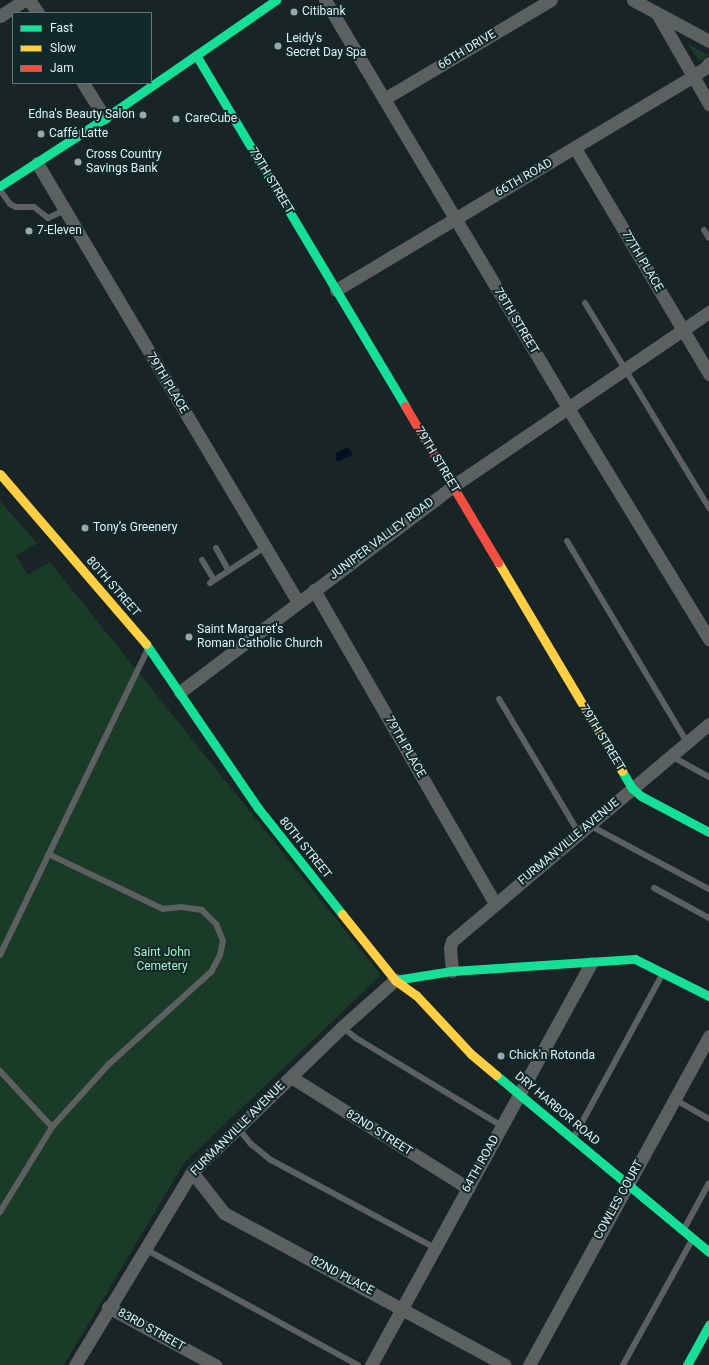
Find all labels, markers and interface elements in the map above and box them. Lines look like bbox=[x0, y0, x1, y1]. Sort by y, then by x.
place label: Citibank bbox=[302, 5, 346, 19]
marker: Citibank bbox=[289, 7, 299, 17]
legend bbox=[12, 12, 152, 84]
text: Fast bbox=[50, 21, 73, 35]
street label: 66TH DRIVE bbox=[435, 27, 499, 73]
place label: Leidy's Secret Day Spa bbox=[286, 32, 366, 60]
text: Slow bbox=[50, 41, 76, 55]
marker: Leidy's Secret Day Spa bbox=[273, 41, 283, 51]
text: Jam bbox=[50, 61, 74, 75]
place label: Edna's Beauty Salon bbox=[28, 108, 135, 122]
marker: Edna's Beauty Salon bbox=[138, 110, 148, 120]
place label: CareCube bbox=[185, 112, 237, 126]
marker: CareCube bbox=[170, 113, 182, 125]
place label: Caffé Latte bbox=[49, 127, 108, 141]
marker: Caffé Latte bbox=[36, 129, 46, 139]
street label: 79TH STREET bbox=[246, 145, 296, 217]
place label: Cross Country Savings Bank bbox=[86, 148, 162, 176]
street label: 66TH ROAD bbox=[493, 156, 555, 200]
marker: Cross Country Savings Bank bbox=[73, 157, 83, 167]
place label: 7-Eleven bbox=[37, 224, 82, 238]
marker: 7-Eleven bbox=[24, 226, 34, 236]
street label: 77TH PLACE bbox=[618, 228, 666, 294]
street label: 78TH STREET bbox=[491, 285, 541, 357]
street label: 79TH PLACE bbox=[143, 350, 191, 416]
street label: 79TH STREET bbox=[412, 424, 462, 496]
street label: JUNIPER VALLEY ROAD bbox=[327, 495, 437, 583]
place label: Tony’s Greenery bbox=[93, 521, 177, 535]
marker: Tony’s Greenery bbox=[80, 523, 90, 533]
street label: 80TH STREET bbox=[83, 554, 143, 620]
place label: Saint Margaret's Roman Catholic Church bbox=[197, 623, 323, 651]
marker: Saint Margaret's Roman Catholic Church bbox=[184, 632, 194, 642]
street label: 79TH STREET bbox=[577, 702, 627, 774]
street label: 79TH PLACE bbox=[382, 714, 428, 780]
street label: FURMANVILLE AVENUE bbox=[516, 796, 622, 888]
street label: 80TH STREET bbox=[276, 814, 334, 882]
park label: Saint John Cemetery bbox=[134, 946, 190, 974]
place label: Chick'n Rotonda bbox=[509, 1049, 595, 1063]
marker: Chick'n Rotonda bbox=[496, 1051, 506, 1061]
street label: DRY HARBOR ROAD bbox=[512, 1069, 602, 1149]
street label: FURMANVILLE AVENUE bbox=[188, 1079, 288, 1179]
street label: 82ND STREET bbox=[343, 1107, 415, 1159]
street label: 64TH ROAD bbox=[459, 1133, 503, 1195]
street label: COWLES COURT bbox=[591, 1158, 647, 1242]
street label: 82ND PLACE bbox=[308, 1253, 376, 1299]
street label: 83RD STREET bbox=[115, 1306, 187, 1354]

